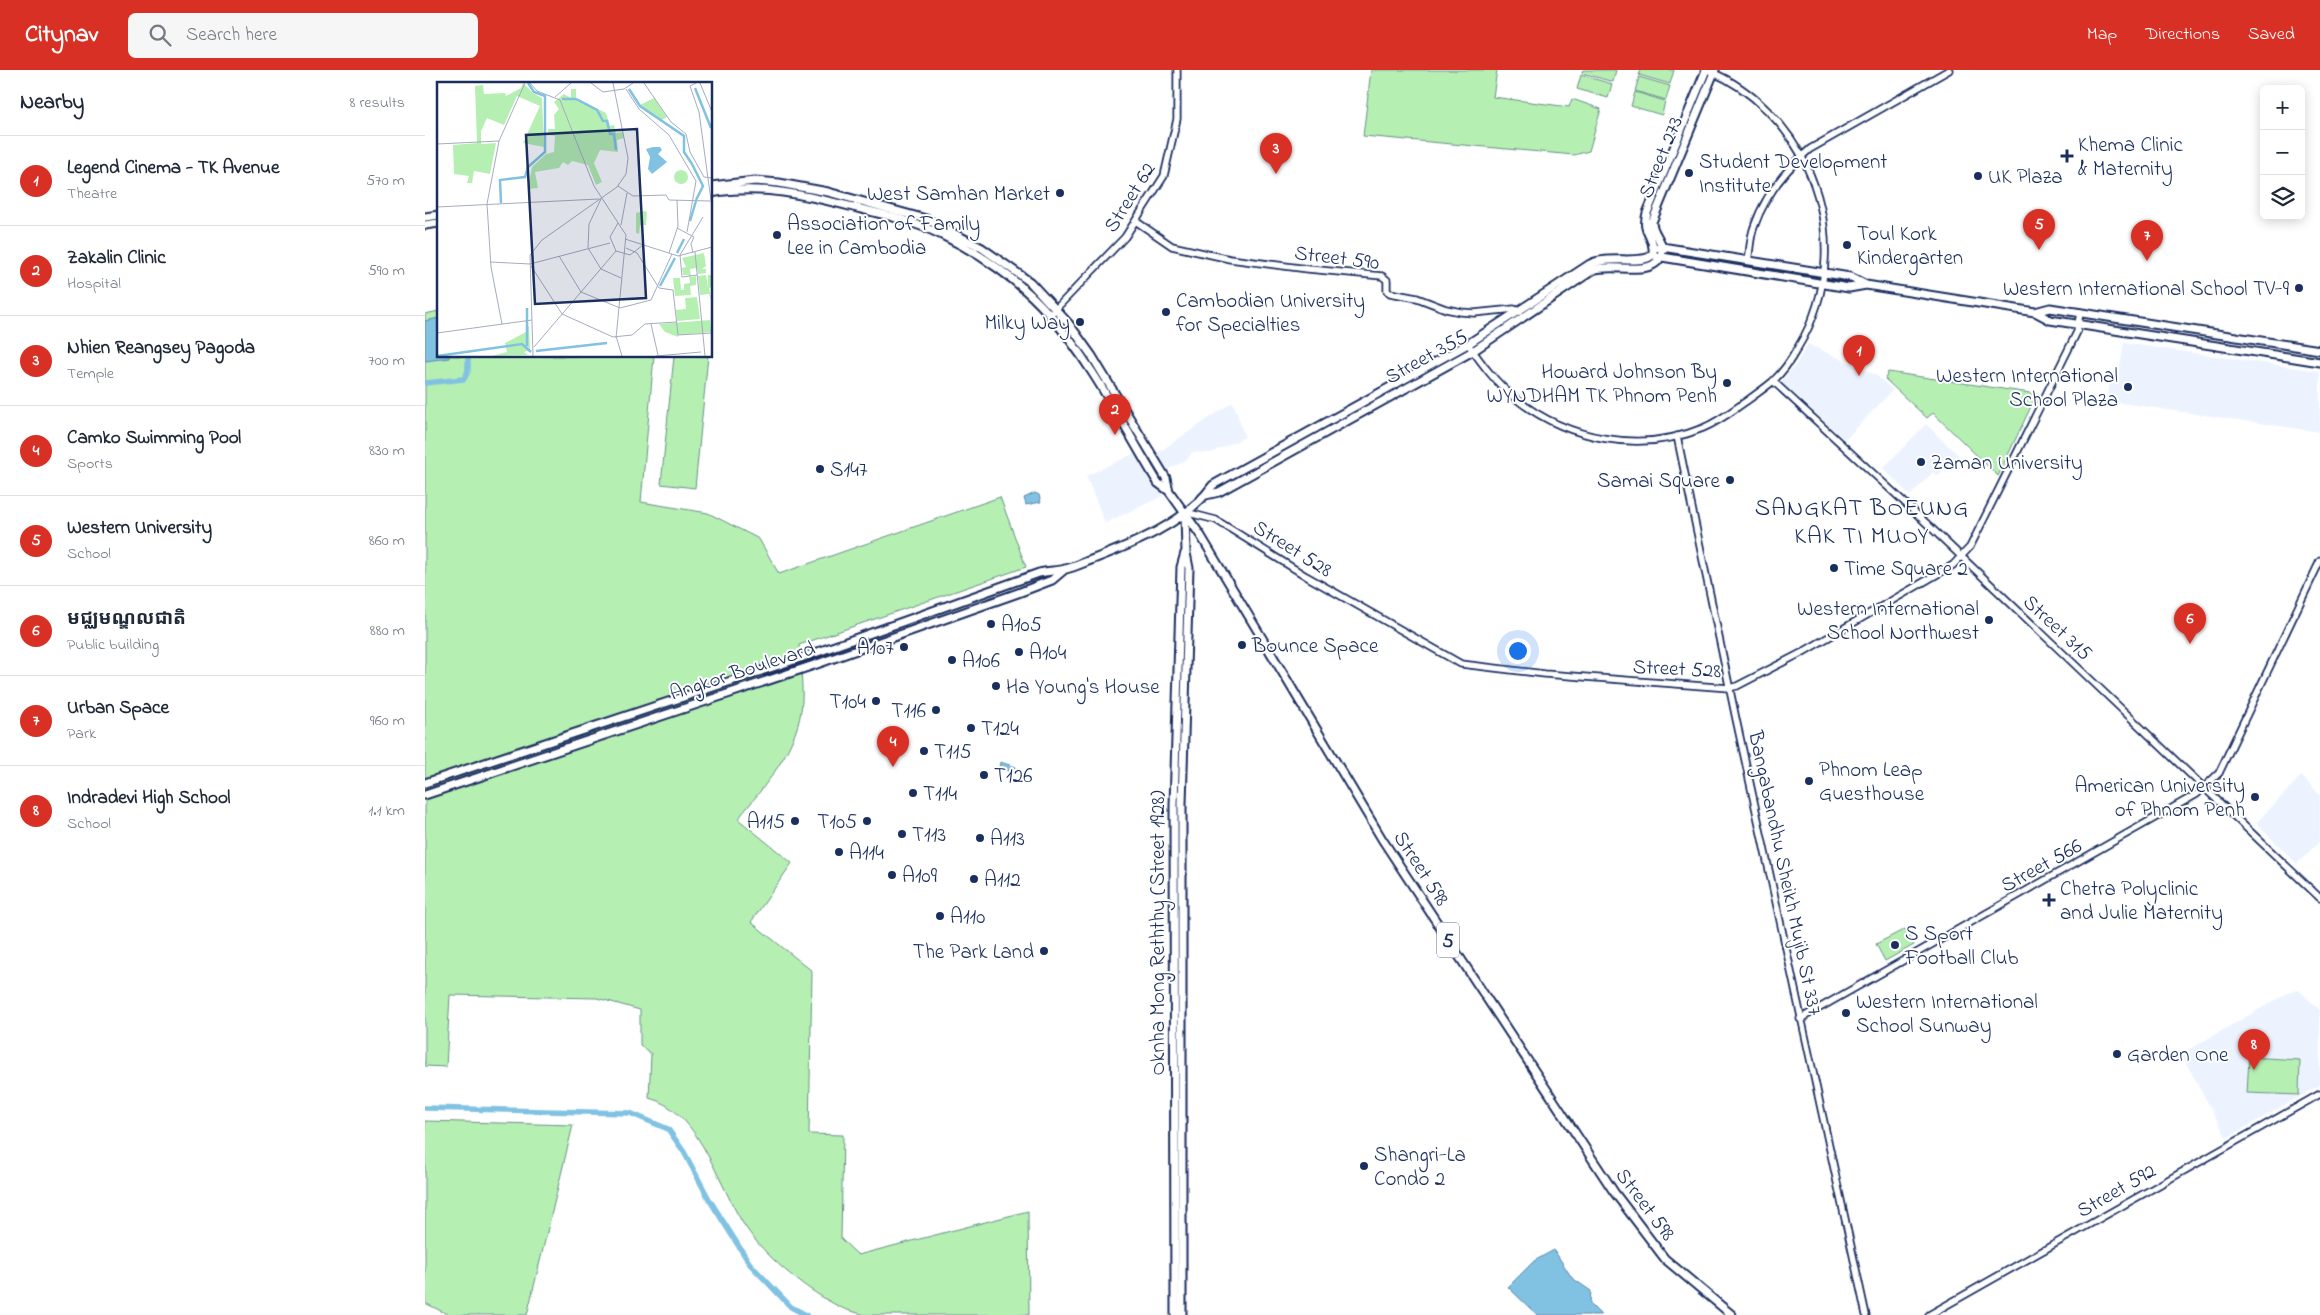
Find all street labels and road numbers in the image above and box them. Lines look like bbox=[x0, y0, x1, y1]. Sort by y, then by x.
street label: Street 273 bbox=[1632, 112, 1692, 203]
street label: Street 62 bbox=[1097, 157, 1164, 239]
street label: Street 590 bbox=[1292, 239, 1381, 279]
street label: Street 355 bbox=[1380, 323, 1474, 393]
street label: Street 528 bbox=[1246, 514, 1338, 586]
street label: Street 315 bbox=[2015, 588, 2098, 669]
street label: Angkor Boulevard bbox=[666, 634, 820, 711]
street label: Street 528 bbox=[1632, 653, 1722, 687]
street label: Bangabandhu Sheikh Mujib St 337 bbox=[1737, 727, 1829, 1019]
street label: Oknha Mong Reththy (Street 1928) bbox=[1144, 790, 1176, 1076]
street label: Street 598 bbox=[1385, 826, 1456, 913]
street label: Street 566 bbox=[1996, 832, 2088, 901]
road number: 5 bbox=[1437, 922, 1459, 958]
street label: Street 592 bbox=[2072, 1157, 2162, 1226]
street label: Street 598 bbox=[1607, 1162, 1682, 1248]

